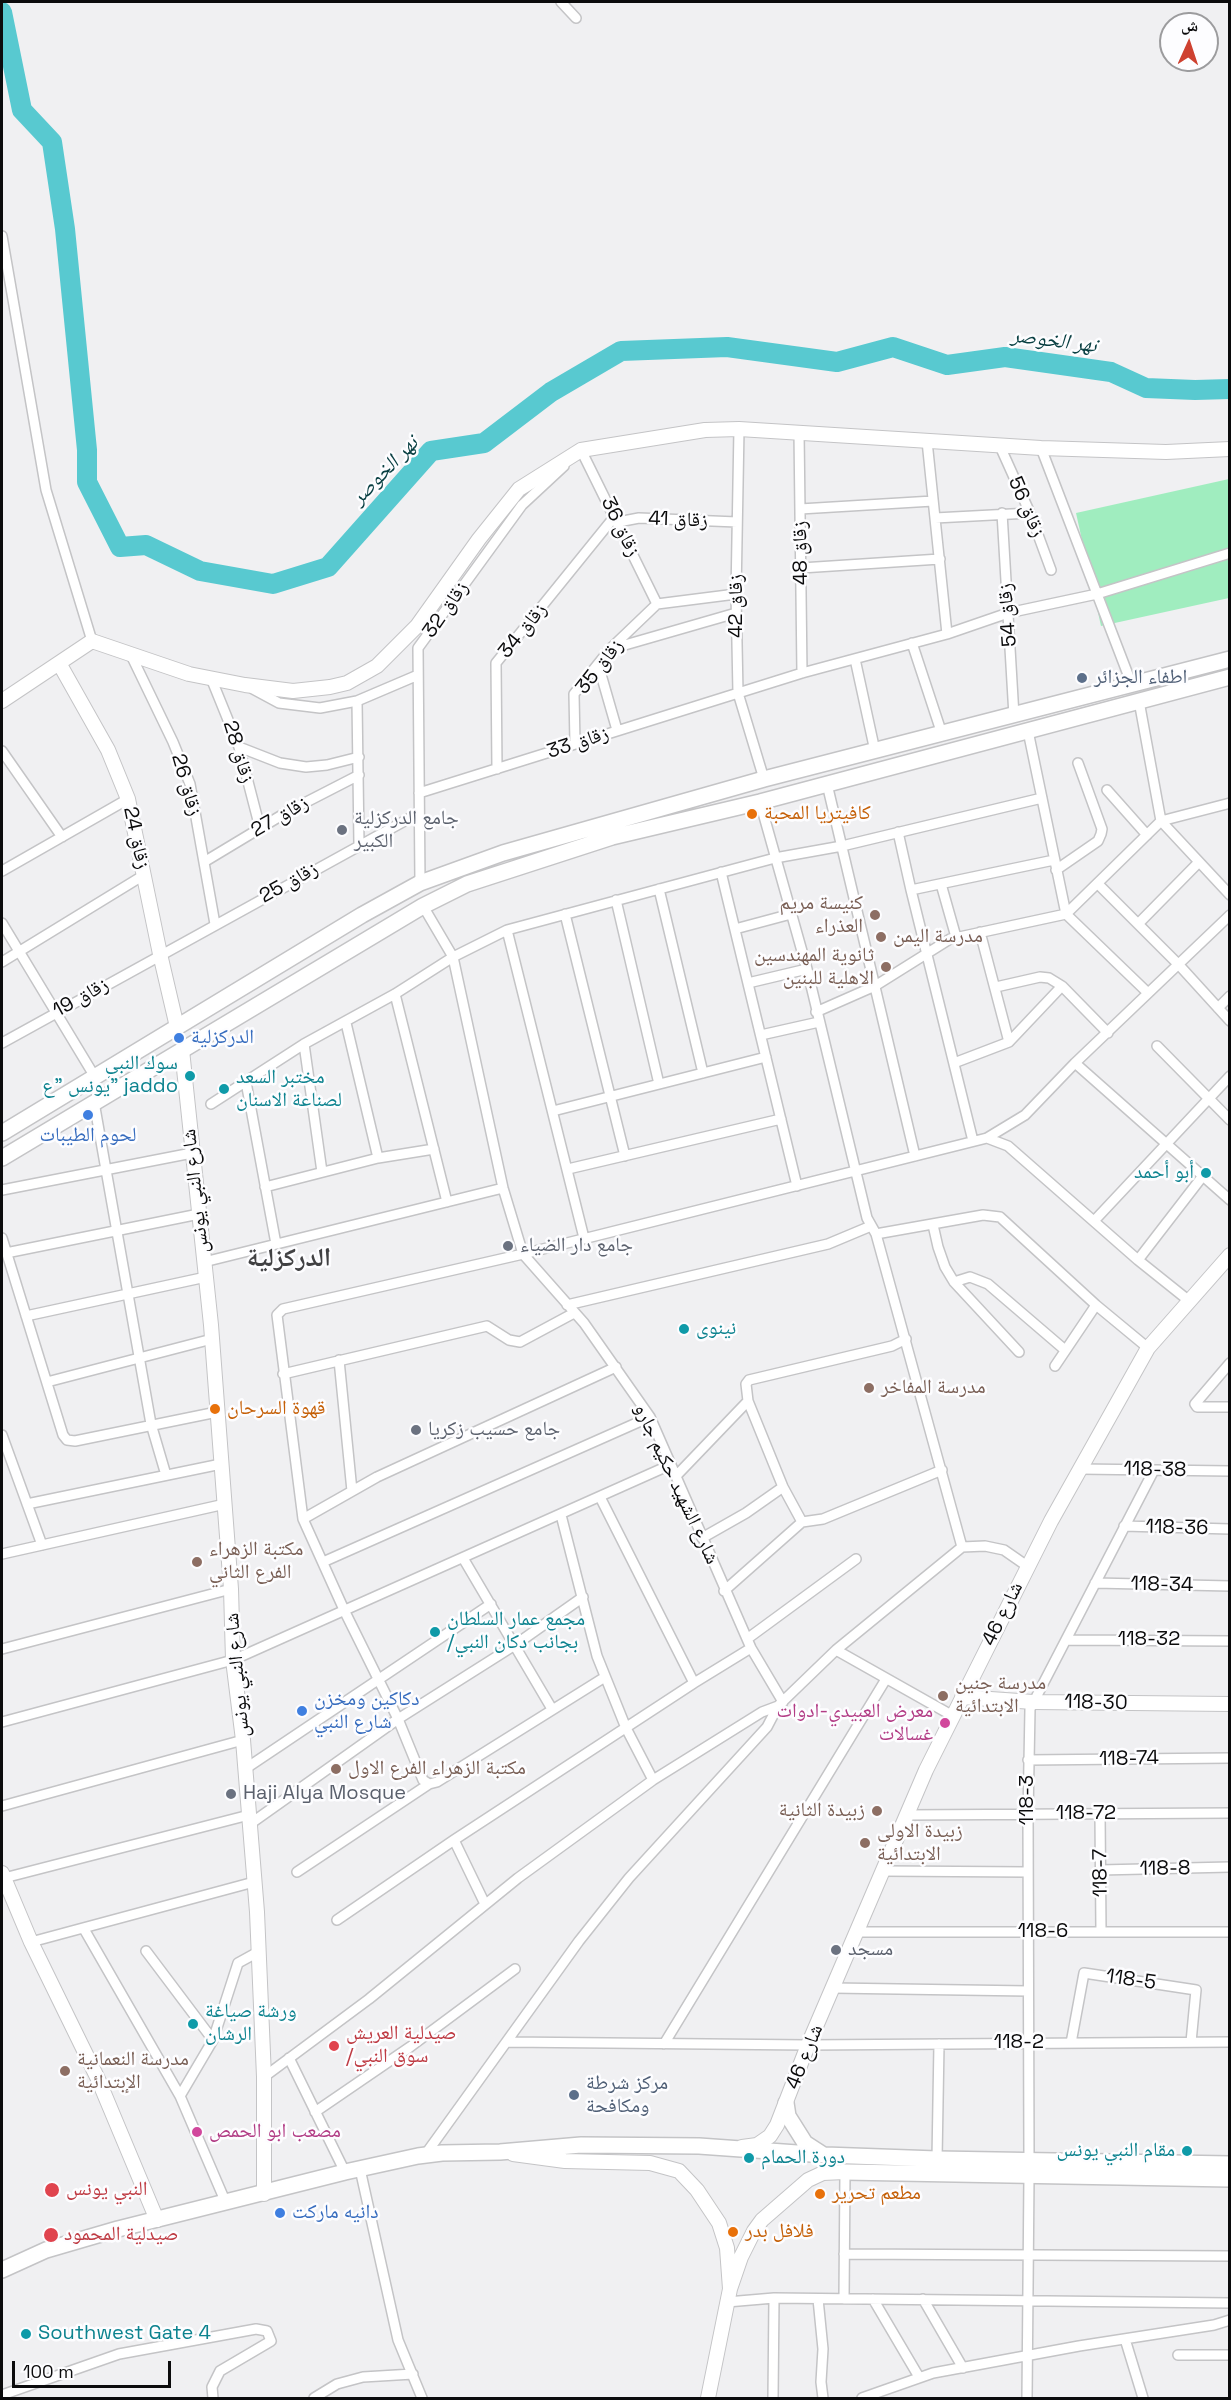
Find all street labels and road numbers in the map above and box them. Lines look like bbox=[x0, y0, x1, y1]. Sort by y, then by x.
street label: زقاق 56 bbox=[1003, 473, 1049, 541]
street label: زقاق 36 bbox=[595, 493, 645, 561]
street label: زقاق 41 bbox=[648, 507, 708, 533]
street label: زقاق 48 bbox=[788, 521, 814, 585]
street label: زقاق 42 bbox=[725, 574, 749, 638]
street label: زقاق 32 bbox=[418, 577, 474, 643]
street label: زقاق 54 bbox=[994, 582, 1022, 648]
street label: زقاق 34 bbox=[494, 599, 552, 663]
street label: زقاق 35 bbox=[571, 635, 629, 699]
street label: زقاق 28 bbox=[217, 718, 259, 786]
street label: زقاق 33 bbox=[544, 722, 612, 764]
street label: زقاق 26 bbox=[166, 751, 206, 819]
street label: زقاق 27 bbox=[247, 791, 313, 843]
street label: زقاق 24 bbox=[118, 805, 154, 871]
street label: زقاق 25 bbox=[256, 857, 322, 909]
street label: زقاق 19 bbox=[49, 973, 113, 1023]
street label: شارع النبي يونس bbox=[178, 1128, 214, 1254]
street label: شارع الشهيد حكيم جارو bbox=[628, 1400, 724, 1568]
street label: 118-38 bbox=[1123, 1457, 1187, 1483]
street label: 118-36 bbox=[1145, 1515, 1209, 1541]
street label: 118-34 bbox=[1130, 1572, 1194, 1598]
street label: شارع 46 bbox=[977, 1578, 1029, 1650]
street label: شارع النبي يونس bbox=[221, 1612, 255, 1738]
street label: 118-32 bbox=[1118, 1628, 1180, 1652]
street label: 118-30 bbox=[1064, 1690, 1128, 1716]
street label: 118-74 bbox=[1099, 1746, 1159, 1772]
street label: 118-3 bbox=[1016, 1775, 1040, 1825]
street label: 118-72 bbox=[1056, 1802, 1116, 1826]
street label: 118-7 bbox=[1089, 1849, 1113, 1897]
street label: 118-8 bbox=[1139, 1857, 1191, 1881]
street label: 118-6 bbox=[1018, 1920, 1068, 1944]
street label: 118-5 bbox=[1104, 1965, 1158, 1995]
street label: شارع 46 bbox=[781, 2021, 829, 2093]
street label: 118-2 bbox=[994, 2031, 1044, 2055]

